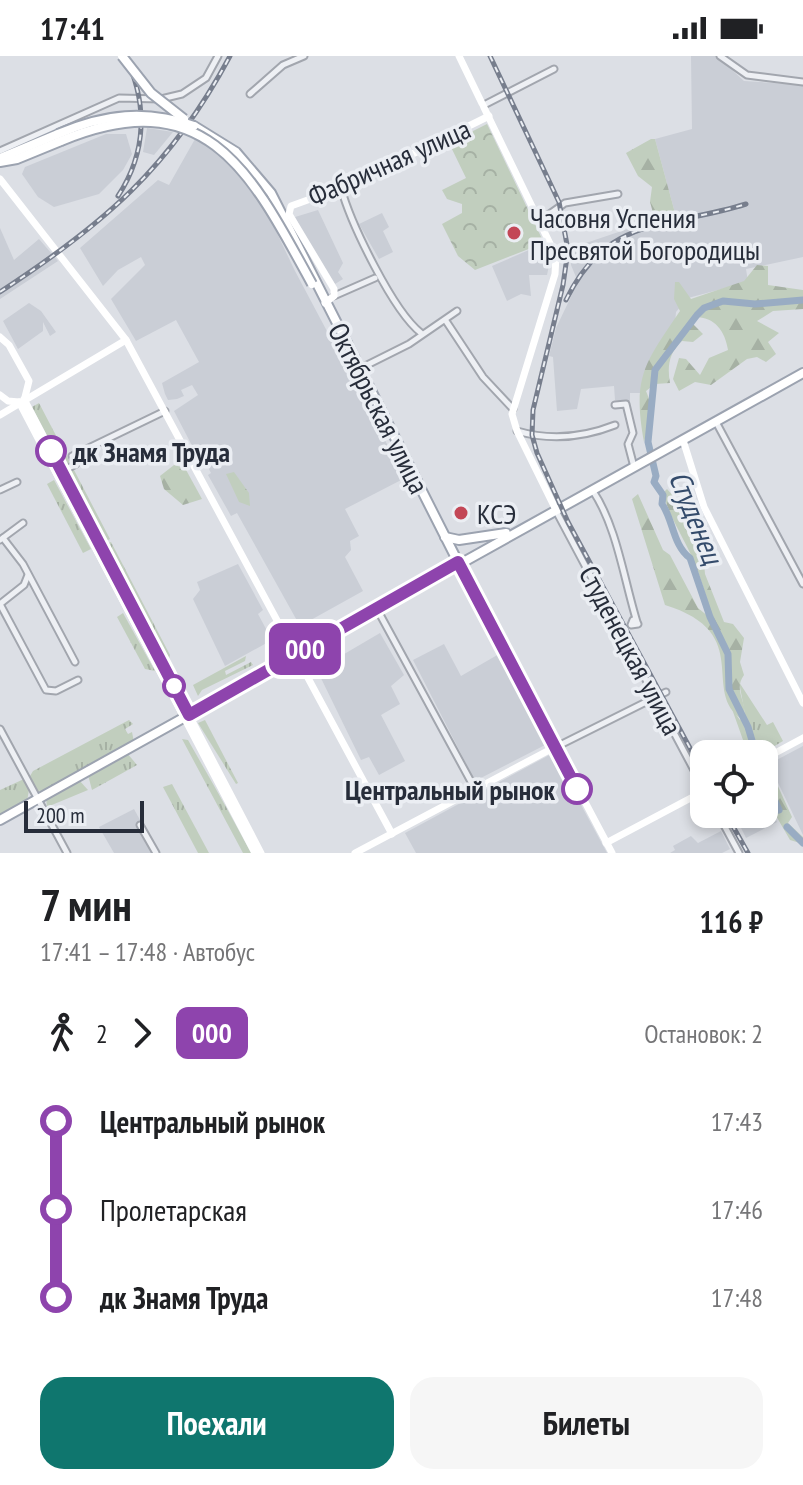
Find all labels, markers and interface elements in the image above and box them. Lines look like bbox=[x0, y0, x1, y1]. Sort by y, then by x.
text: 17:41 bbox=[40, 9, 105, 48]
street label: Фабричная улица bbox=[302, 110, 476, 214]
place label: Часовня Успения Пресвятой Богородицы bbox=[530, 199, 760, 268]
marker: Часовня Успения Пресвятой Богородицы bbox=[505, 224, 523, 242]
street label: Октябрьская улица bbox=[320, 316, 438, 500]
place label: дк Знамя Труда bbox=[72, 433, 230, 470]
marker: дк Знамя Труда bbox=[36, 436, 66, 466]
water label: Студенец bbox=[661, 465, 734, 571]
place label: КСЭ bbox=[477, 495, 516, 532]
marker: КСЭ bbox=[452, 504, 470, 522]
street label: Студенецкая улица bbox=[571, 559, 691, 741]
line badge: 000 bbox=[259, 623, 351, 675]
text: 000 bbox=[285, 630, 325, 667]
unlabelled marker bbox=[163, 675, 185, 697]
map controls bbox=[690, 740, 778, 828]
button: locate bbox=[690, 740, 778, 828]
place label: Центральный рынок bbox=[345, 771, 556, 808]
marker: Центральный рынок bbox=[562, 774, 592, 804]
scale bar bbox=[24, 797, 144, 833]
text: 200 m bbox=[36, 801, 85, 829]
text: 7 мин bbox=[40, 876, 132, 933]
text: 116 ₽ bbox=[699, 902, 763, 941]
text: 17:41 – 17:48 · Автобус bbox=[40, 935, 255, 968]
icon: walk bbox=[40, 1011, 84, 1055]
icon: forward bbox=[120, 1011, 164, 1055]
text: 000 bbox=[192, 1014, 232, 1051]
text: 2 bbox=[96, 1017, 108, 1050]
text: Остановок: 2 bbox=[644, 1017, 763, 1050]
text: Центральный рынок bbox=[100, 1102, 325, 1141]
text: 17:43 bbox=[711, 1105, 763, 1138]
text: Пролетарская bbox=[100, 1190, 247, 1229]
text: 17:46 bbox=[711, 1193, 763, 1226]
text: дк Знамя Труда bbox=[100, 1278, 268, 1317]
text: 17:48 bbox=[711, 1281, 763, 1314]
button: Поехали bbox=[40, 1377, 394, 1469]
button: Билеты bbox=[410, 1377, 763, 1469]

